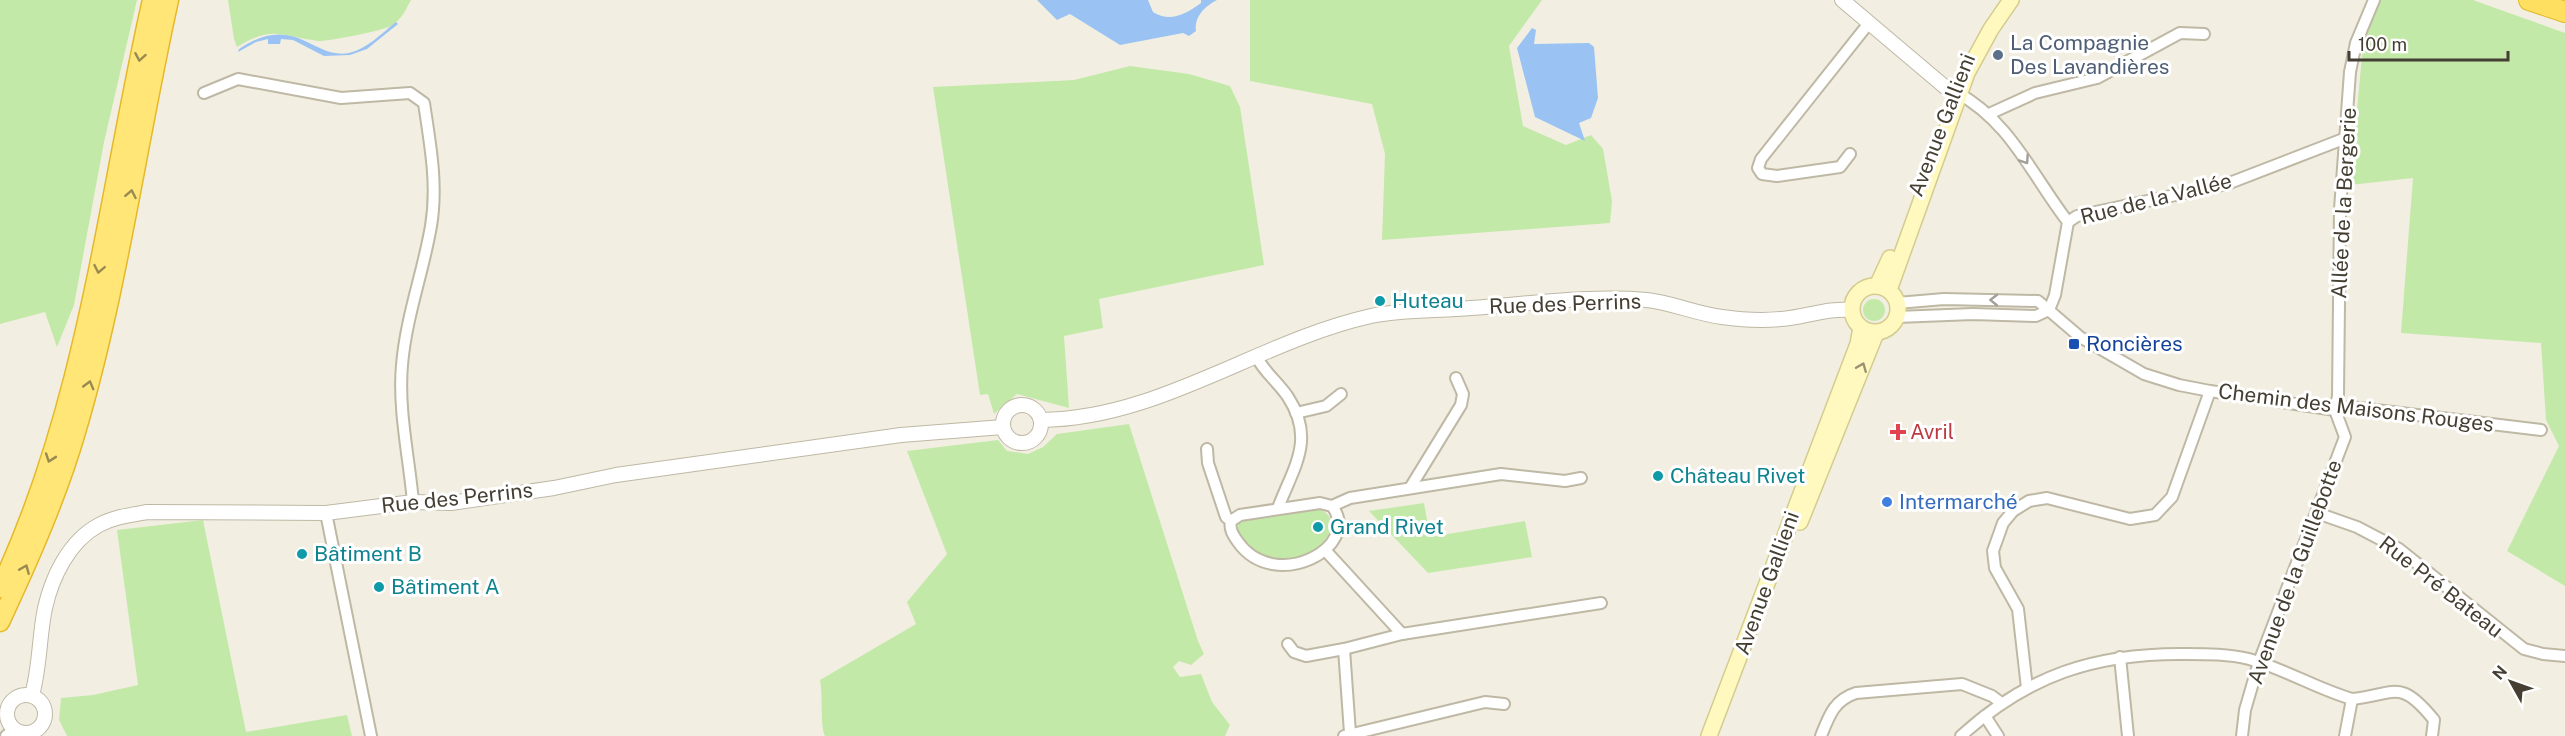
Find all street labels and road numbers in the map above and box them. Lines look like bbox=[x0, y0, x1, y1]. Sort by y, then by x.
street label: Avenue Gallieni bbox=[1903, 50, 1980, 200]
street label: Allée de la Bergerie bbox=[2326, 107, 2361, 299]
street label: Rue de la Vallée bbox=[2078, 168, 2234, 229]
street label: Rue des Perrins bbox=[1488, 288, 1642, 319]
street label: Chemin des Maisons Rouges bbox=[2217, 378, 2495, 437]
street label: Avenue de la Guillebotte bbox=[2242, 456, 2347, 687]
street label: Rue des Perrins bbox=[380, 477, 534, 518]
street label: Avenue Gallieni bbox=[1729, 508, 1804, 658]
street label: Rue Pré Bateau bbox=[2374, 531, 2508, 643]

